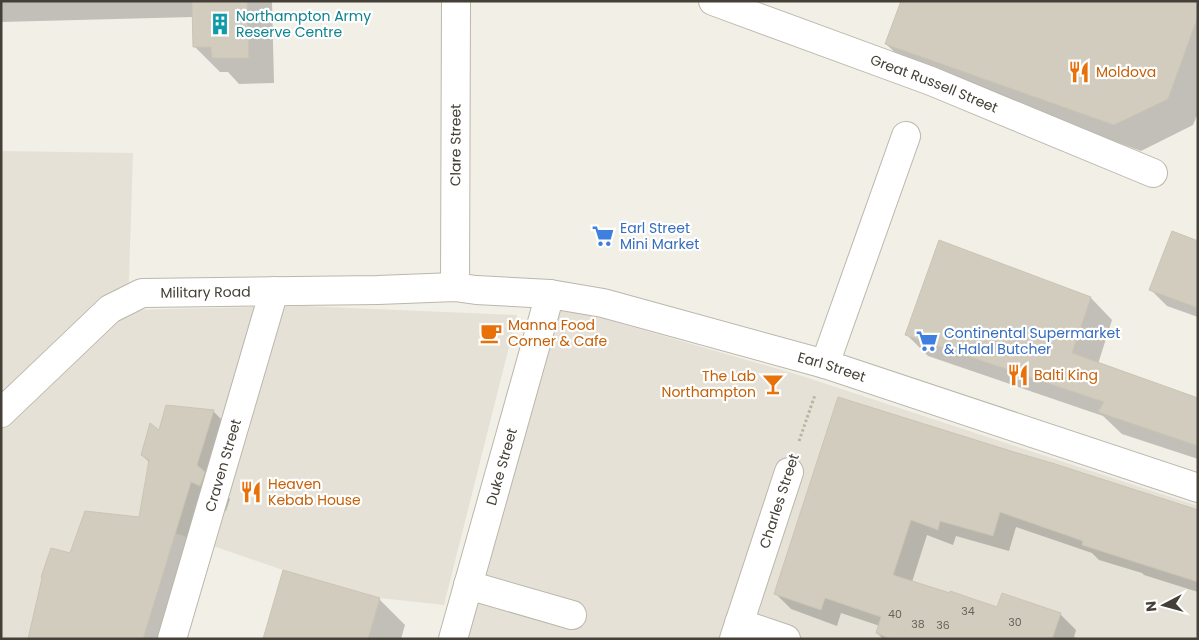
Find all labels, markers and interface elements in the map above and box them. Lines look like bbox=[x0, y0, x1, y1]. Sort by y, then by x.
place label: Northampton Army Reserve Centre bbox=[236, 6, 371, 42]
building icon: Northampton Army Reserve Centre bbox=[207, 11, 233, 37]
street label: Great Russell Street bbox=[867, 50, 1001, 118]
restaurant icon: Moldova bbox=[1066, 59, 1092, 85]
place label: Moldova bbox=[1096, 62, 1156, 82]
street label: Clare Street bbox=[445, 104, 466, 186]
place label: Earl Street Mini Market bbox=[620, 218, 699, 254]
supermarket icon: Earl Street Mini Market bbox=[590, 223, 616, 249]
street label: Military Road bbox=[160, 282, 251, 303]
place label: Manna Food Corner & Cafe bbox=[508, 315, 608, 351]
cafe icon: Manna Food Corner & Cafe bbox=[478, 320, 504, 346]
place label: Continental Supermarket & Halal Butcher bbox=[944, 323, 1120, 359]
supermarket icon: Continental Supermarket & Halal Butcher bbox=[914, 328, 940, 354]
street label: Earl Street bbox=[795, 347, 868, 387]
restaurant icon: Balti King bbox=[1005, 362, 1031, 388]
place label: Balti King bbox=[1034, 365, 1098, 385]
place label: The Lab Northampton bbox=[662, 366, 756, 402]
bar icon: The Lab Northampton bbox=[760, 371, 786, 397]
street label: Craven Street bbox=[200, 417, 246, 514]
street label: Duke Street bbox=[481, 426, 522, 508]
street label: Charles Street bbox=[754, 451, 804, 551]
place label: Heaven Kebab House bbox=[268, 474, 361, 510]
restaurant icon: Heaven Kebab House bbox=[238, 479, 264, 505]
north arrow bbox=[1139, 580, 1189, 630]
text: N bbox=[1141, 600, 1162, 613]
house number: 34 bbox=[961, 603, 975, 619]
house number: 40 bbox=[888, 606, 902, 622]
house number: 30 bbox=[1008, 614, 1022, 630]
house number: 38 bbox=[911, 616, 925, 632]
house number: 36 bbox=[936, 617, 950, 633]

